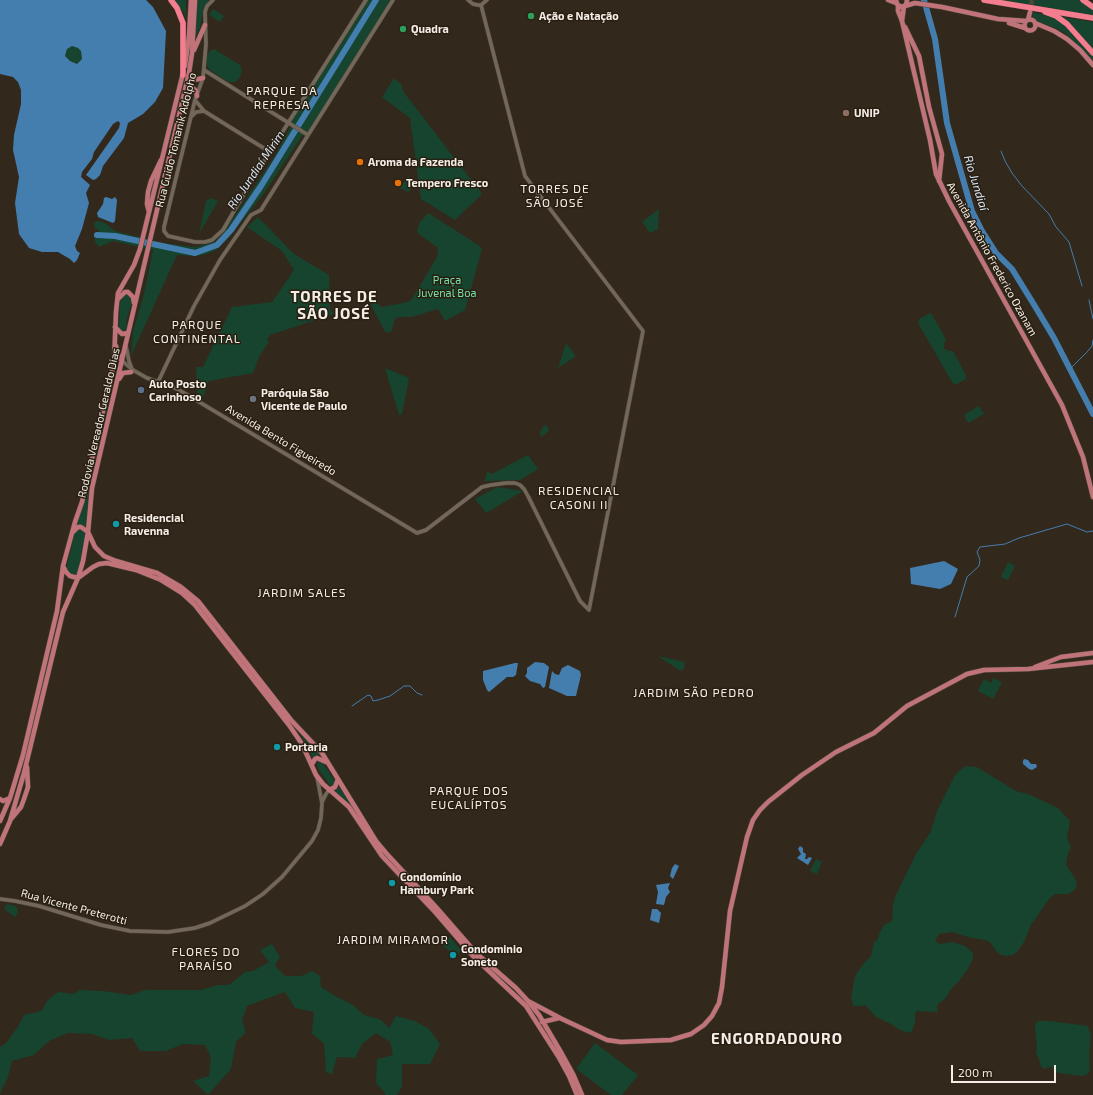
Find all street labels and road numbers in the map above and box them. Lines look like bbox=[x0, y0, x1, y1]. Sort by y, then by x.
street label: Rua Guido Tomanik Adolpho bbox=[153, 71, 199, 209]
street label: Avenida Antônio Frederico Ozanam bbox=[944, 180, 1040, 338]
street label: Rodovia Vereador Geraldo Dias bbox=[75, 347, 123, 499]
street label: Avenida Bento Figueiredo bbox=[223, 402, 339, 478]
street label: Rua Vicente Preterotti bbox=[19, 886, 129, 928]

